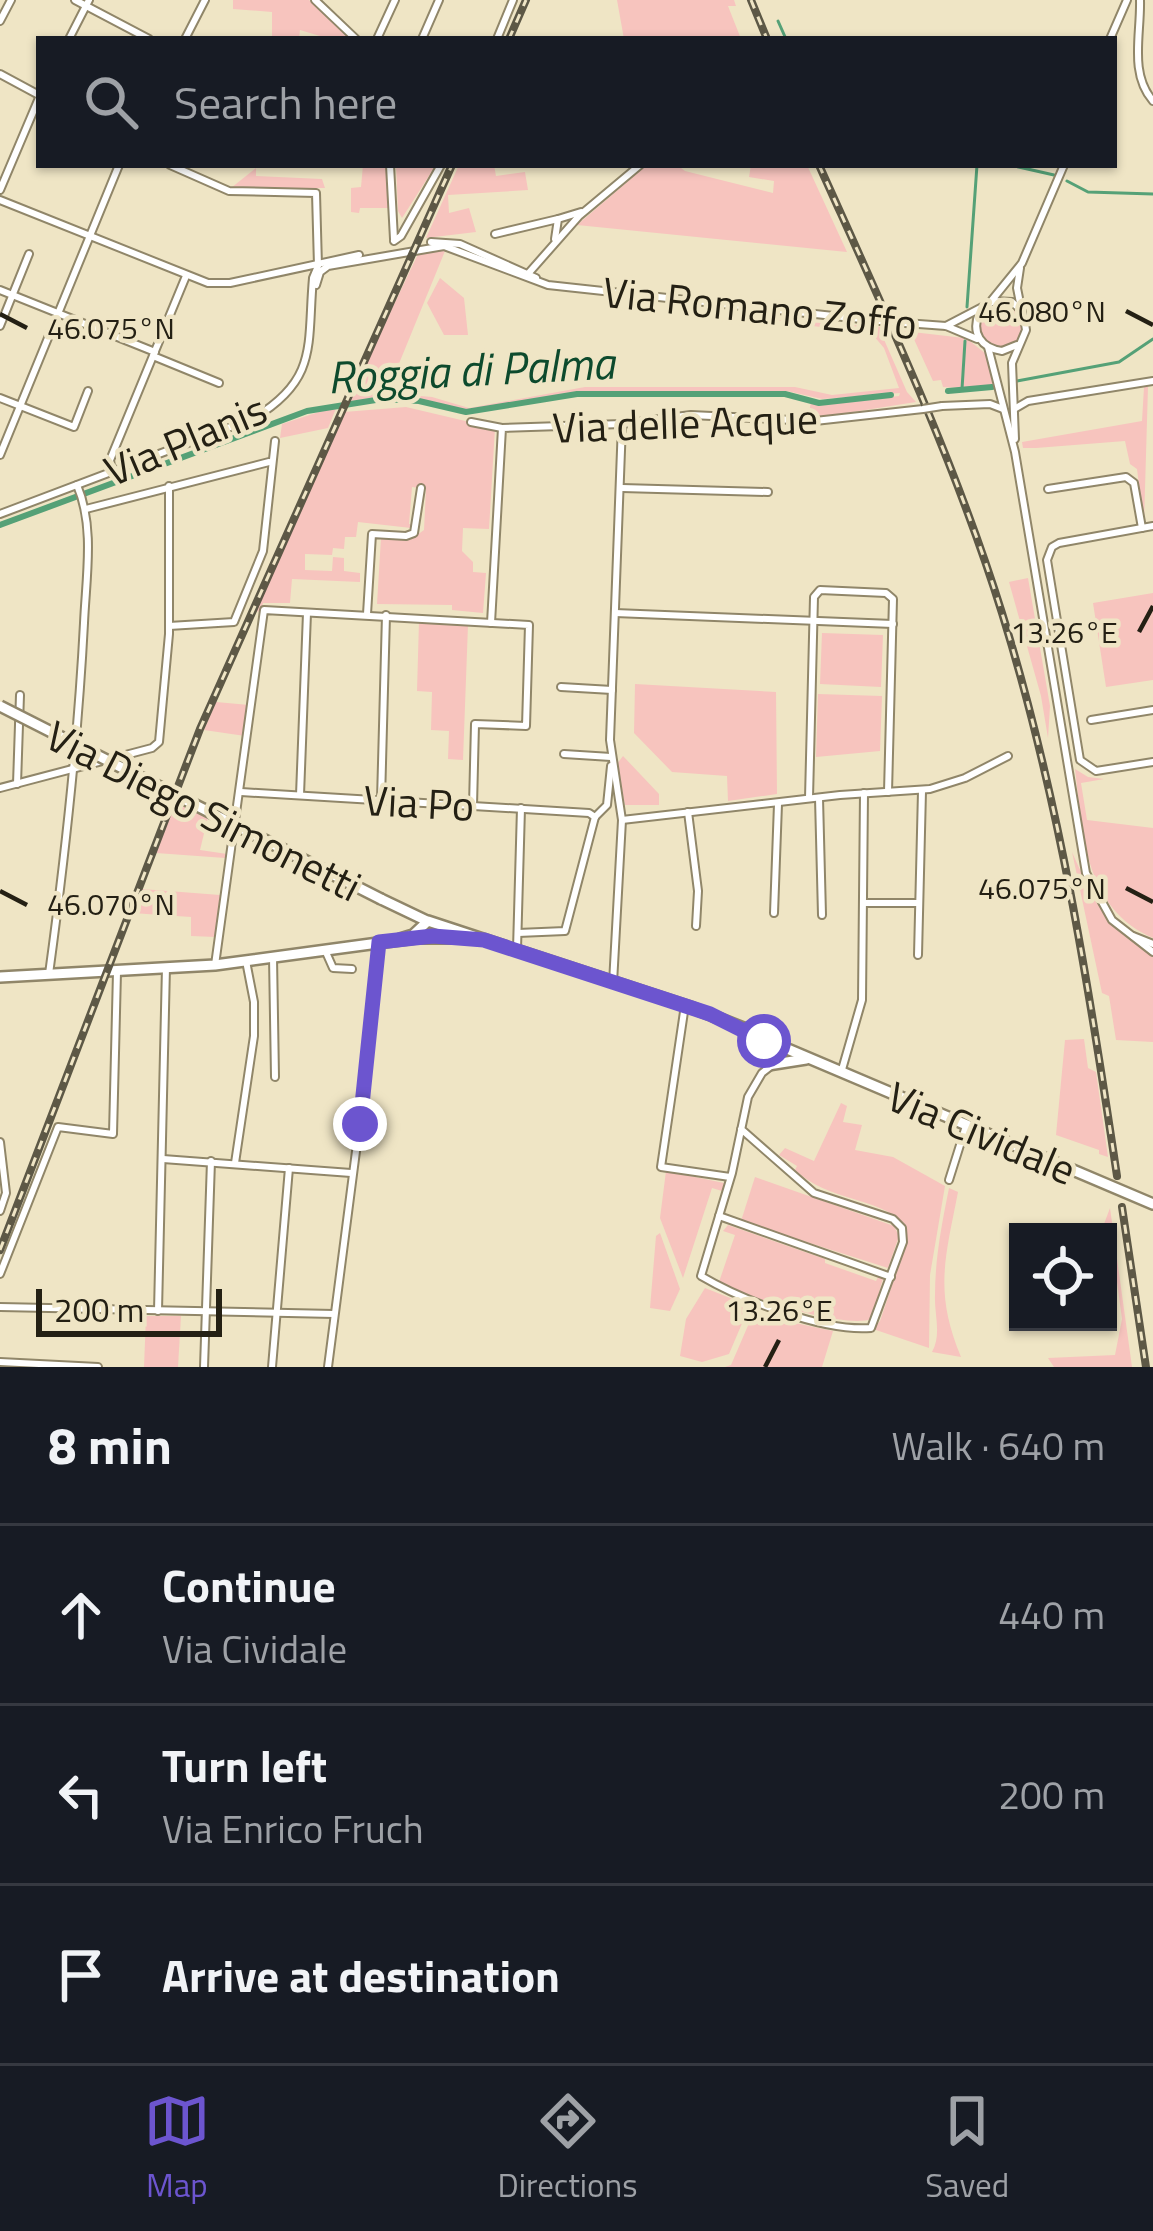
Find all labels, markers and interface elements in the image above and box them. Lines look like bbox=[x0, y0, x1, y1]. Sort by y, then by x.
search box bbox=[36, 36, 1117, 168]
text: Search here bbox=[174, 68, 397, 136]
icon: search bbox=[78, 69, 144, 135]
street label: Via Romano Zoffo bbox=[600, 259, 920, 355]
text: 46.080°N bbox=[978, 288, 1106, 334]
text: 46.075°N bbox=[47, 305, 175, 351]
water label: Roggia di Palma bbox=[326, 327, 619, 410]
street label: Via Planis bbox=[94, 376, 276, 502]
street label: Via delle Acque bbox=[551, 385, 819, 459]
text: 13.26°E bbox=[1010, 609, 1118, 655]
street label: Via Diego Simonetti bbox=[35, 703, 373, 917]
street label: Via Po bbox=[362, 767, 476, 837]
text: 46.075°N bbox=[978, 865, 1106, 911]
text: 46.070°N bbox=[47, 881, 175, 927]
route start bbox=[737, 1014, 791, 1068]
street label: Via Cividale bbox=[878, 1064, 1086, 1200]
route end bbox=[333, 1097, 387, 1151]
map controls bbox=[1009, 1223, 1117, 1331]
button: locate bbox=[1009, 1223, 1117, 1331]
scale bar bbox=[36, 1283, 222, 1336]
text: 200 m bbox=[54, 1285, 144, 1335]
text: 13.26°E bbox=[725, 1287, 833, 1333]
text: 8 min bbox=[48, 1406, 172, 1484]
text: Walk · 640 m bbox=[891, 1416, 1105, 1475]
text: Continue bbox=[162, 1551, 336, 1619]
icon: ahead bbox=[48, 1582, 114, 1648]
text: 440 m bbox=[998, 1585, 1105, 1644]
text: Via Cividale bbox=[162, 1619, 347, 1678]
text: Turn left bbox=[162, 1731, 327, 1799]
icon: left bbox=[48, 1762, 114, 1828]
text: 200 m bbox=[998, 1765, 1105, 1824]
text: Via Enrico Fruch bbox=[162, 1799, 424, 1858]
text: Arrive at destination bbox=[162, 1941, 560, 2009]
icon: arrive bbox=[48, 1942, 114, 2008]
tab: Map bbox=[144, 2088, 210, 2210]
tab: Directions bbox=[498, 2088, 637, 2210]
tab: Saved bbox=[925, 2088, 1009, 2210]

